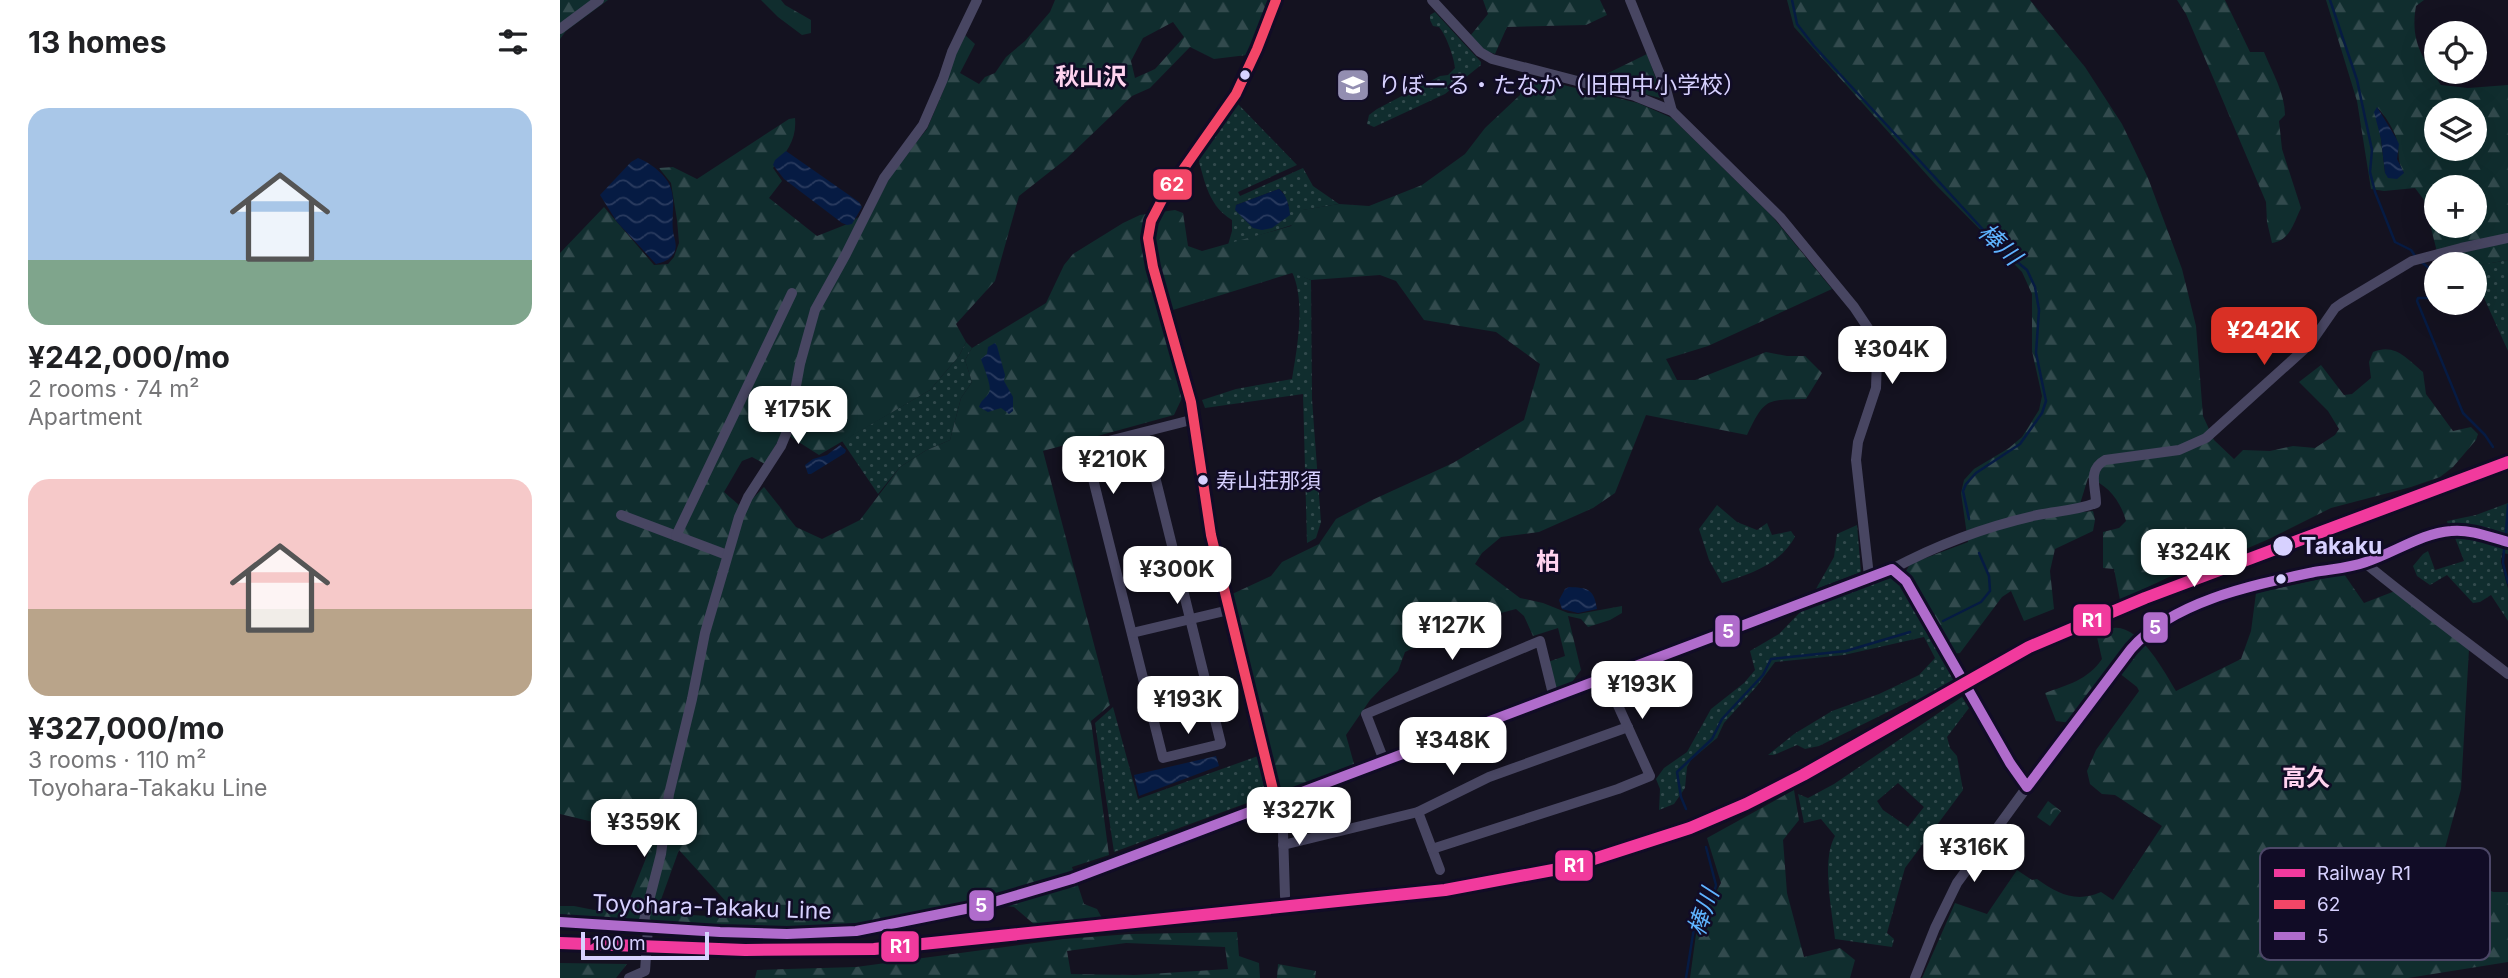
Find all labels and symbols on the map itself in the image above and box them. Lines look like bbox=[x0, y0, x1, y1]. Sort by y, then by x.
district label: 秋山沢 bbox=[1055, 62, 1127, 91]
school or university icon: りぼーる・たなか（旧田中小学校） bbox=[1334, 66, 1372, 104]
unlabelled marker bbox=[1238, 68, 1252, 82]
place label: りぼーる・たなか（旧田中小学校） bbox=[1378, 71, 1746, 99]
line badge: 62 bbox=[1152, 168, 1193, 201]
text: 62 bbox=[1160, 173, 1184, 196]
water label: 棒川 bbox=[1973, 217, 2029, 273]
pin: ¥242K bbox=[2215, 308, 2313, 367]
pin: ¥304K bbox=[1843, 326, 1941, 386]
pin: ¥175K bbox=[749, 386, 847, 446]
pin: ¥210K bbox=[1064, 436, 1162, 496]
place label: 寿山荘那須 bbox=[1216, 468, 1321, 493]
marker: 寿山荘那須 bbox=[1196, 473, 1210, 487]
pin: ¥324K bbox=[2145, 530, 2243, 589]
place label: Takaku bbox=[2301, 532, 2382, 560]
marker: Takaku bbox=[2271, 534, 2295, 558]
pin: ¥300K bbox=[1128, 546, 1226, 606]
district label: 柏 bbox=[1536, 547, 1560, 576]
unlabelled marker bbox=[2274, 572, 2288, 586]
pin: ¥127K bbox=[1403, 602, 1501, 662]
line badge: R1 bbox=[2072, 603, 2112, 637]
text: R1 bbox=[2082, 609, 2102, 632]
line badge: 5 bbox=[2142, 611, 2169, 644]
line badge: 5 bbox=[1714, 614, 1741, 648]
text: 5 bbox=[2149, 616, 2161, 639]
text: 5 bbox=[1722, 620, 1734, 643]
pin: ¥193K bbox=[1593, 662, 1691, 721]
pin: ¥193K bbox=[1139, 676, 1237, 736]
pin: ¥348K bbox=[1404, 718, 1502, 777]
district label: 高久 bbox=[2282, 763, 2330, 792]
pin: ¥327K bbox=[1250, 788, 1348, 847]
pin: ¥359K bbox=[595, 800, 693, 859]
pin: ¥316K bbox=[1925, 824, 2023, 884]
legend bbox=[2260, 848, 2490, 960]
line badge: R1 bbox=[1554, 849, 1594, 882]
text: R1 bbox=[1564, 854, 1584, 877]
text: Railway R1 bbox=[2317, 862, 2411, 885]
water label: 棒川 bbox=[1681, 882, 1726, 939]
street label: Toyohara-Takaku Line bbox=[592, 889, 832, 925]
line badge: 5 bbox=[968, 889, 995, 922]
text: 62 bbox=[2317, 893, 2340, 916]
text: 5 bbox=[975, 894, 987, 917]
text: 5 bbox=[2317, 925, 2329, 948]
scale bar bbox=[581, 929, 709, 961]
line badge: R1 bbox=[880, 930, 920, 963]
text: R1 bbox=[890, 935, 910, 958]

